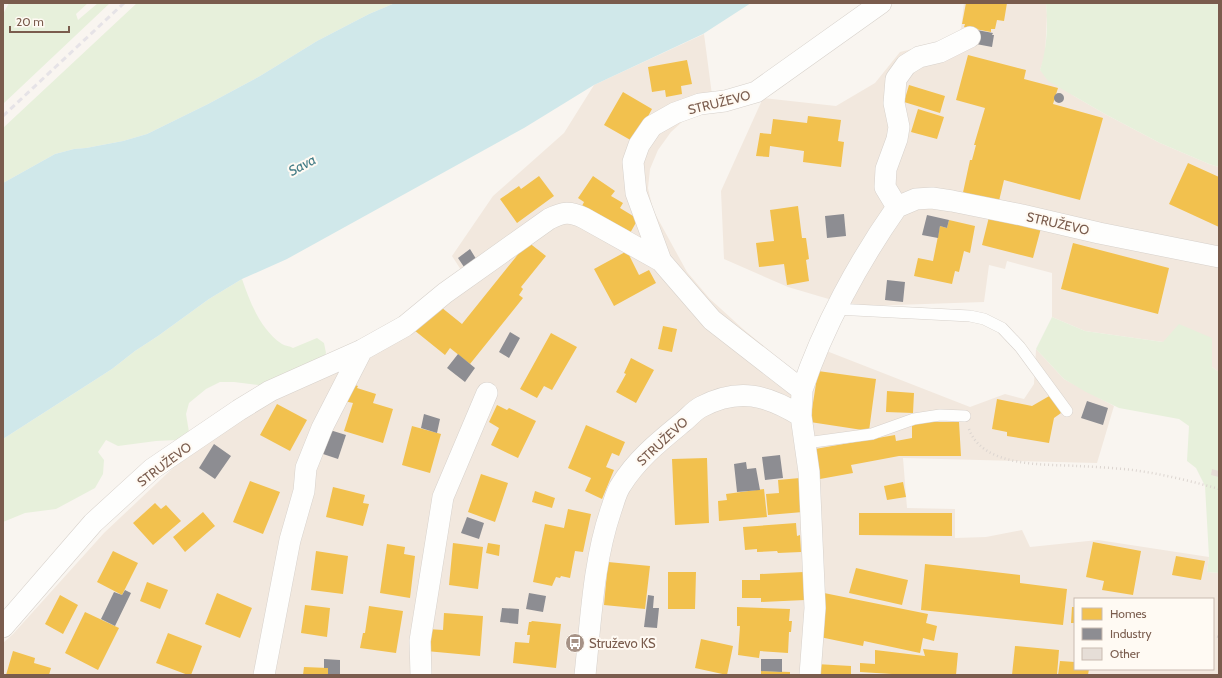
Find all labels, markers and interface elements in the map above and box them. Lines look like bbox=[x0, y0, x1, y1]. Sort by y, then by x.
scale bar bbox=[10, 8, 69, 34]
text: 20 m bbox=[16, 14, 44, 29]
street label: STRUŽEVO bbox=[686, 86, 752, 117]
water label: Sava bbox=[285, 150, 319, 180]
street label: STRUŽEVO bbox=[1025, 207, 1091, 238]
street label: STRUŽEVO bbox=[633, 413, 691, 469]
street label: STRUŽEVO bbox=[133, 438, 194, 490]
legend bbox=[1074, 598, 1214, 670]
text: Homes bbox=[1110, 606, 1147, 621]
text: Industry bbox=[1110, 626, 1151, 641]
bus stop icon: Struževo KS bbox=[564, 632, 586, 654]
place label: Struževo KS bbox=[589, 635, 656, 651]
text: Other bbox=[1110, 646, 1140, 661]

